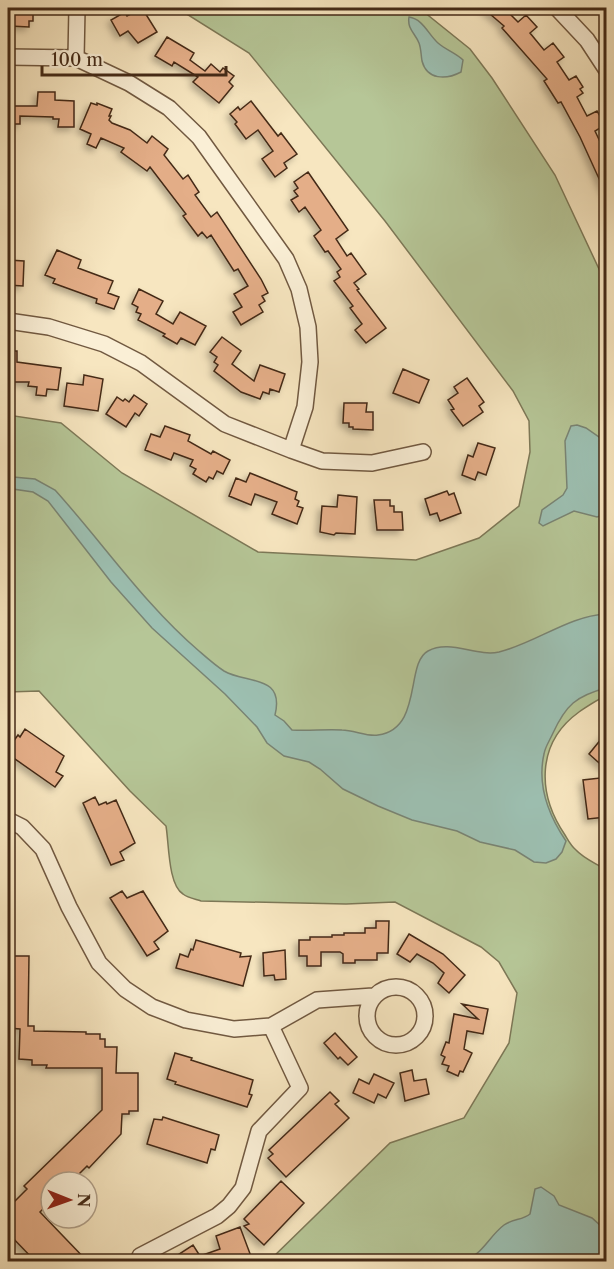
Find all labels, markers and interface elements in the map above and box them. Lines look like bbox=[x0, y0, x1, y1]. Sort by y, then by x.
scale bar bbox=[42, 39, 226, 77]
text: 100 m bbox=[51, 49, 103, 71]
north arrow bbox=[39, 1170, 99, 1230]
text: N bbox=[74, 1193, 94, 1207]

